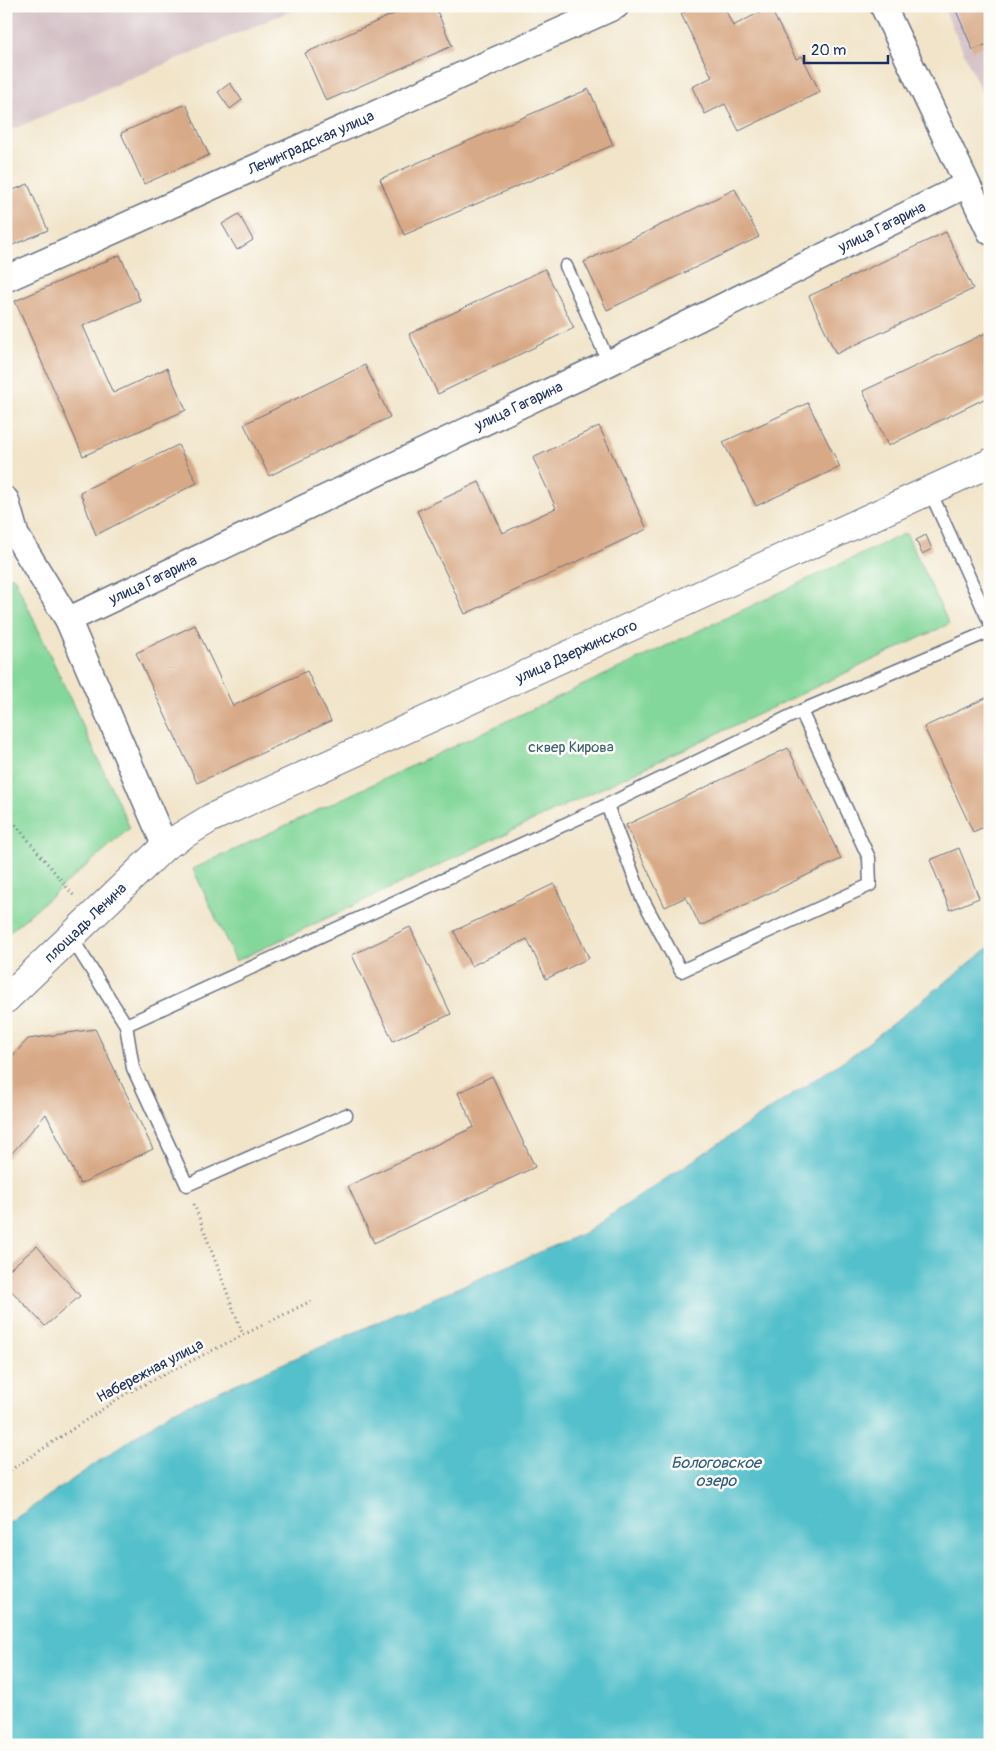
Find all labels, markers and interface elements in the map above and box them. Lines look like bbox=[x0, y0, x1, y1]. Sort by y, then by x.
scale bar bbox=[804, 32, 887, 64]
text: 20 m bbox=[811, 41, 846, 60]
street label: Ленинградская улица bbox=[244, 106, 377, 179]
street label: улица Гагарина bbox=[834, 197, 929, 257]
street label: улица Гагарина bbox=[471, 377, 566, 435]
street label: улица Гагарина bbox=[105, 551, 200, 609]
street label: улица Дзержинского bbox=[512, 616, 640, 688]
park label: сквер Кирова bbox=[528, 738, 614, 757]
street label: площадь Ленина bbox=[40, 879, 130, 967]
street label: Набережная улица bbox=[93, 1335, 207, 1407]
water label: Бологовское озеро bbox=[671, 1453, 763, 1491]

